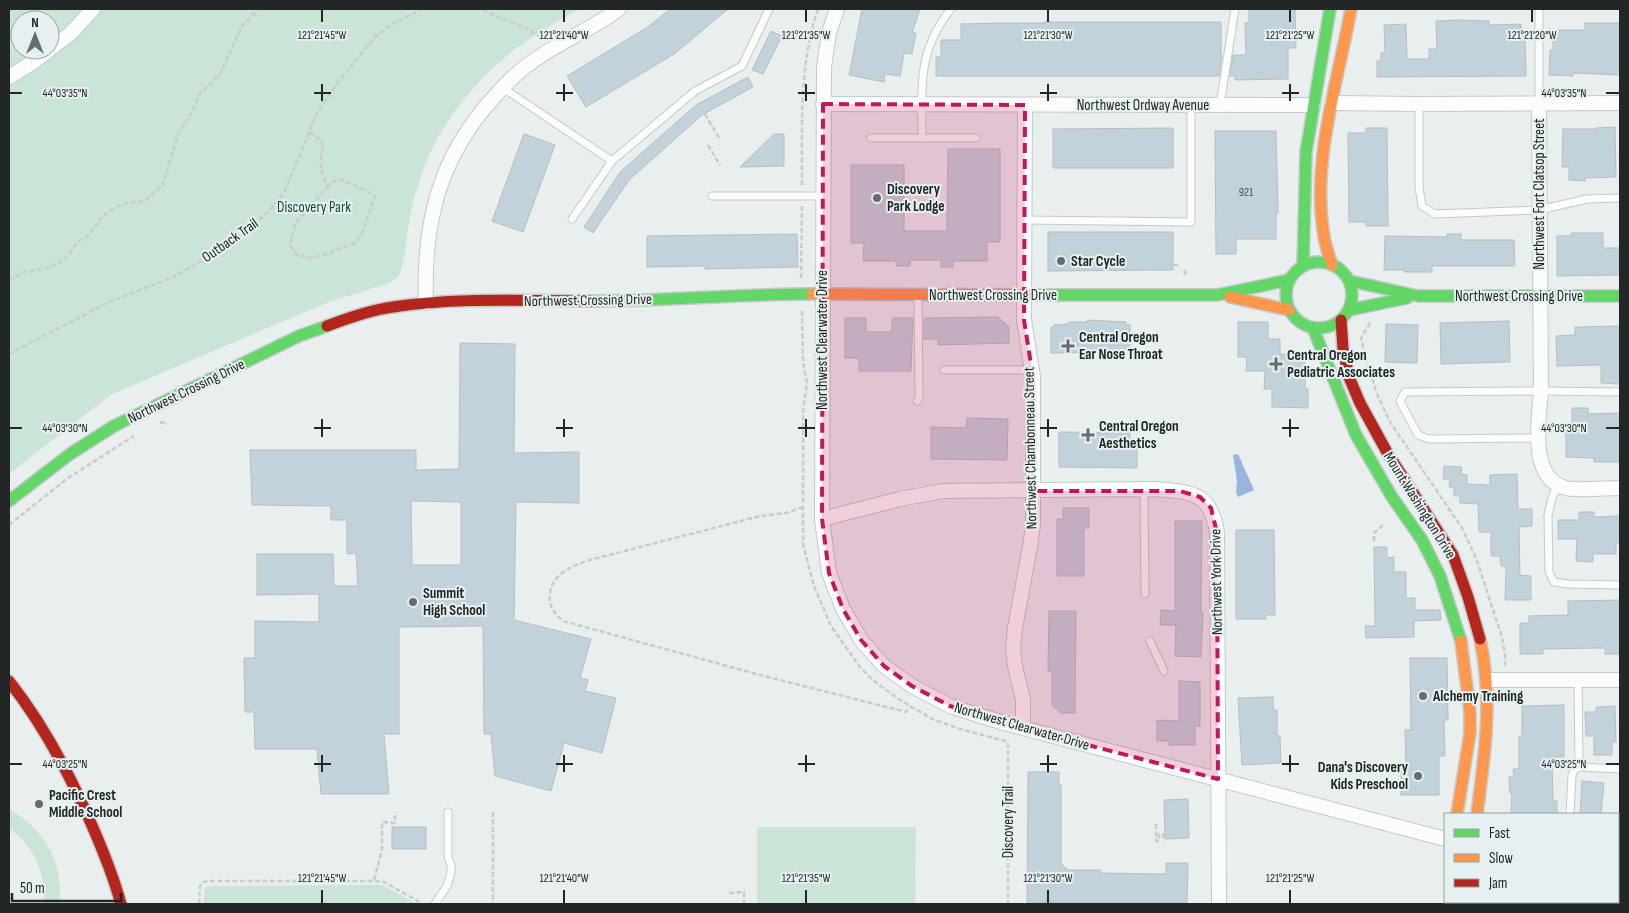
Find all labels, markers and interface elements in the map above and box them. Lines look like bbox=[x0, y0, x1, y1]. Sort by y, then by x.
north arrow bbox=[10, 10, 60, 60]
text: N bbox=[31, 14, 39, 31]
text: 121°21'45"W bbox=[298, 28, 346, 43]
text: 121°21'40"W bbox=[539, 28, 589, 43]
text: 121°21'35"W bbox=[782, 28, 830, 43]
text: 121°21'30"W bbox=[1023, 28, 1073, 43]
text: 121°21'25"W bbox=[1266, 28, 1314, 43]
text: 121°21'20"W bbox=[1508, 28, 1557, 43]
text: 44°03'35"N bbox=[43, 86, 87, 101]
text: 44°03'35"N bbox=[1542, 86, 1586, 101]
street label: Northwest Ordway Avenue bbox=[1077, 96, 1209, 115]
street label: Northwest Fort Clatsop Street bbox=[1530, 118, 1549, 270]
place label: Discovery Park Lodge bbox=[887, 180, 945, 216]
house number: 921 bbox=[1239, 185, 1254, 200]
marker: Discovery Park Lodge bbox=[871, 192, 883, 204]
park label: Discovery Park bbox=[277, 198, 351, 217]
street label: Outback Trail bbox=[198, 214, 262, 267]
place label: Star Cycle bbox=[1071, 252, 1125, 271]
marker: Star Cycle bbox=[1055, 255, 1067, 267]
street label: Northwest Clearwater Drive bbox=[813, 270, 832, 410]
street label: Northwest Crossing Drive bbox=[929, 286, 1057, 305]
street label: Northwest Crossing Drive bbox=[1455, 287, 1583, 306]
street label: Northwest Crossing Drive bbox=[524, 290, 652, 311]
place label: Central Oregon Ear Nose Throat bbox=[1079, 328, 1163, 364]
marker: Central Oregon Ear Nose Throat bbox=[1061, 339, 1075, 353]
place label: Central Oregon Pediatric Associates bbox=[1287, 346, 1395, 382]
street label: Northwest Crossing Drive bbox=[125, 355, 248, 428]
marker: Central Oregon Pediatric Associates bbox=[1269, 357, 1283, 371]
street label: Northwest Chambonneau Street bbox=[1020, 366, 1041, 529]
place label: Central Oregon Aesthetics bbox=[1098, 417, 1179, 453]
text: 44°03'30"N bbox=[42, 421, 88, 436]
text: 44°03'30"N bbox=[1541, 421, 1587, 436]
marker: Central Oregon Aesthetics bbox=[1081, 428, 1095, 442]
street label: Mount Washington Drive bbox=[1379, 448, 1460, 562]
street label: Northwest York Drive bbox=[1206, 529, 1227, 635]
place label: Summit High School bbox=[423, 584, 485, 620]
marker: Summit High School bbox=[407, 596, 419, 608]
place label: Alchemy Training bbox=[1432, 687, 1524, 706]
marker: Alchemy Training bbox=[1417, 690, 1429, 702]
street label: Northwest Clearwater Drive bbox=[952, 698, 1092, 755]
text: 44°03'25"N bbox=[43, 757, 87, 772]
text: 44°03'25"N bbox=[1542, 757, 1586, 772]
place label: Dana's Discovery Kids Preschool bbox=[1318, 758, 1409, 794]
marker: Dana's Discovery Kids Preschool bbox=[1412, 770, 1424, 782]
place label: Pacific Crest Middle School bbox=[49, 786, 122, 822]
street label: Discovery Trail bbox=[999, 786, 1018, 858]
marker: Pacific Crest Middle School bbox=[33, 798, 45, 810]
legend bbox=[1444, 813, 1619, 903]
text: Fast bbox=[1489, 824, 1511, 843]
text: Slow bbox=[1489, 849, 1513, 868]
scale bar bbox=[12, 870, 121, 902]
text: 121°21'45"W bbox=[298, 871, 346, 886]
text: 121°21'40"W bbox=[539, 871, 589, 886]
text: 121°21'35"W bbox=[782, 871, 830, 886]
text: 121°21'30"W bbox=[1023, 871, 1073, 886]
text: 121°21'25"W bbox=[1266, 871, 1314, 886]
text: Jam bbox=[1488, 874, 1507, 893]
text: 50 m bbox=[20, 879, 45, 898]

